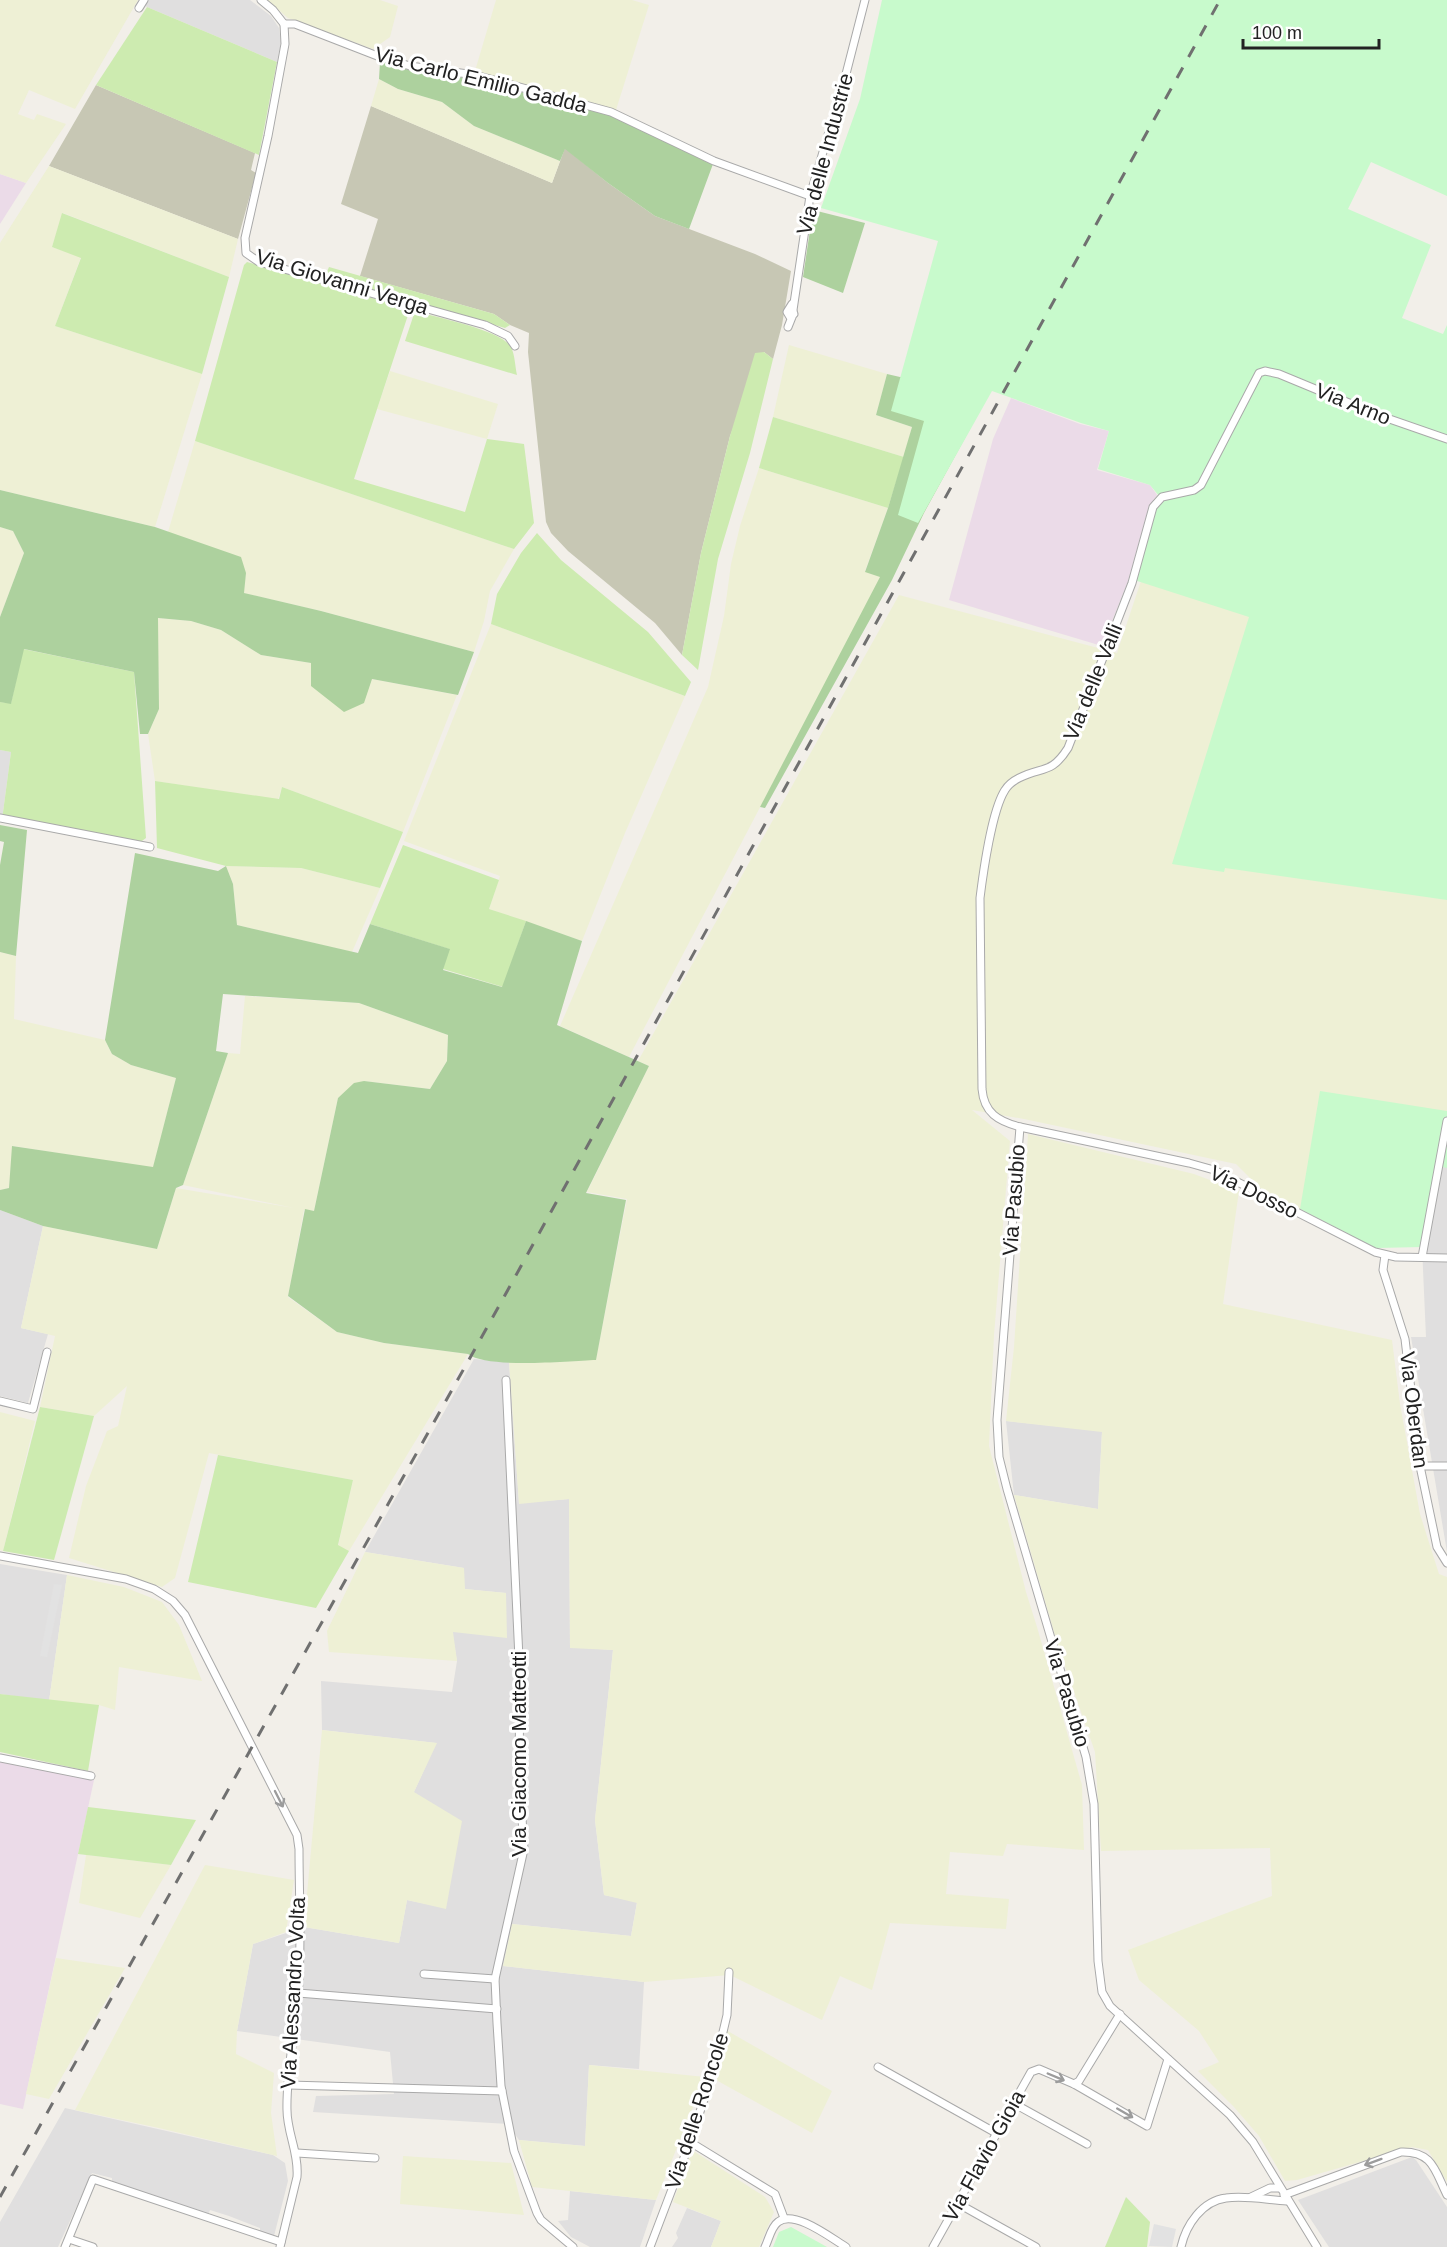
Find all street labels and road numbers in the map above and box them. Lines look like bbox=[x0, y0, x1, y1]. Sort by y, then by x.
street label: Via Carlo Emilio Gadda bbox=[373, 42, 590, 117]
street label: Via delle Industrie bbox=[792, 70, 857, 237]
street label: Via Giovanni Verga bbox=[253, 244, 432, 319]
street label: Via Arno bbox=[1312, 378, 1394, 429]
street label: Via delle Valli bbox=[1059, 620, 1126, 744]
street label: Via Pasubio bbox=[998, 1143, 1029, 1256]
street label: Via Dosso bbox=[1206, 1160, 1302, 1223]
street label: Via Oberdan bbox=[1396, 1350, 1433, 1470]
street label: Via Pasubio bbox=[1040, 1636, 1095, 1750]
street label: Via Giacomo Matteotti bbox=[507, 1651, 530, 1857]
street label: Via Alessandro Volta bbox=[276, 1896, 309, 2090]
street label: Via delle Roncole bbox=[660, 2030, 733, 2192]
street label: Via Flavio Gioia bbox=[938, 2086, 1029, 2225]

